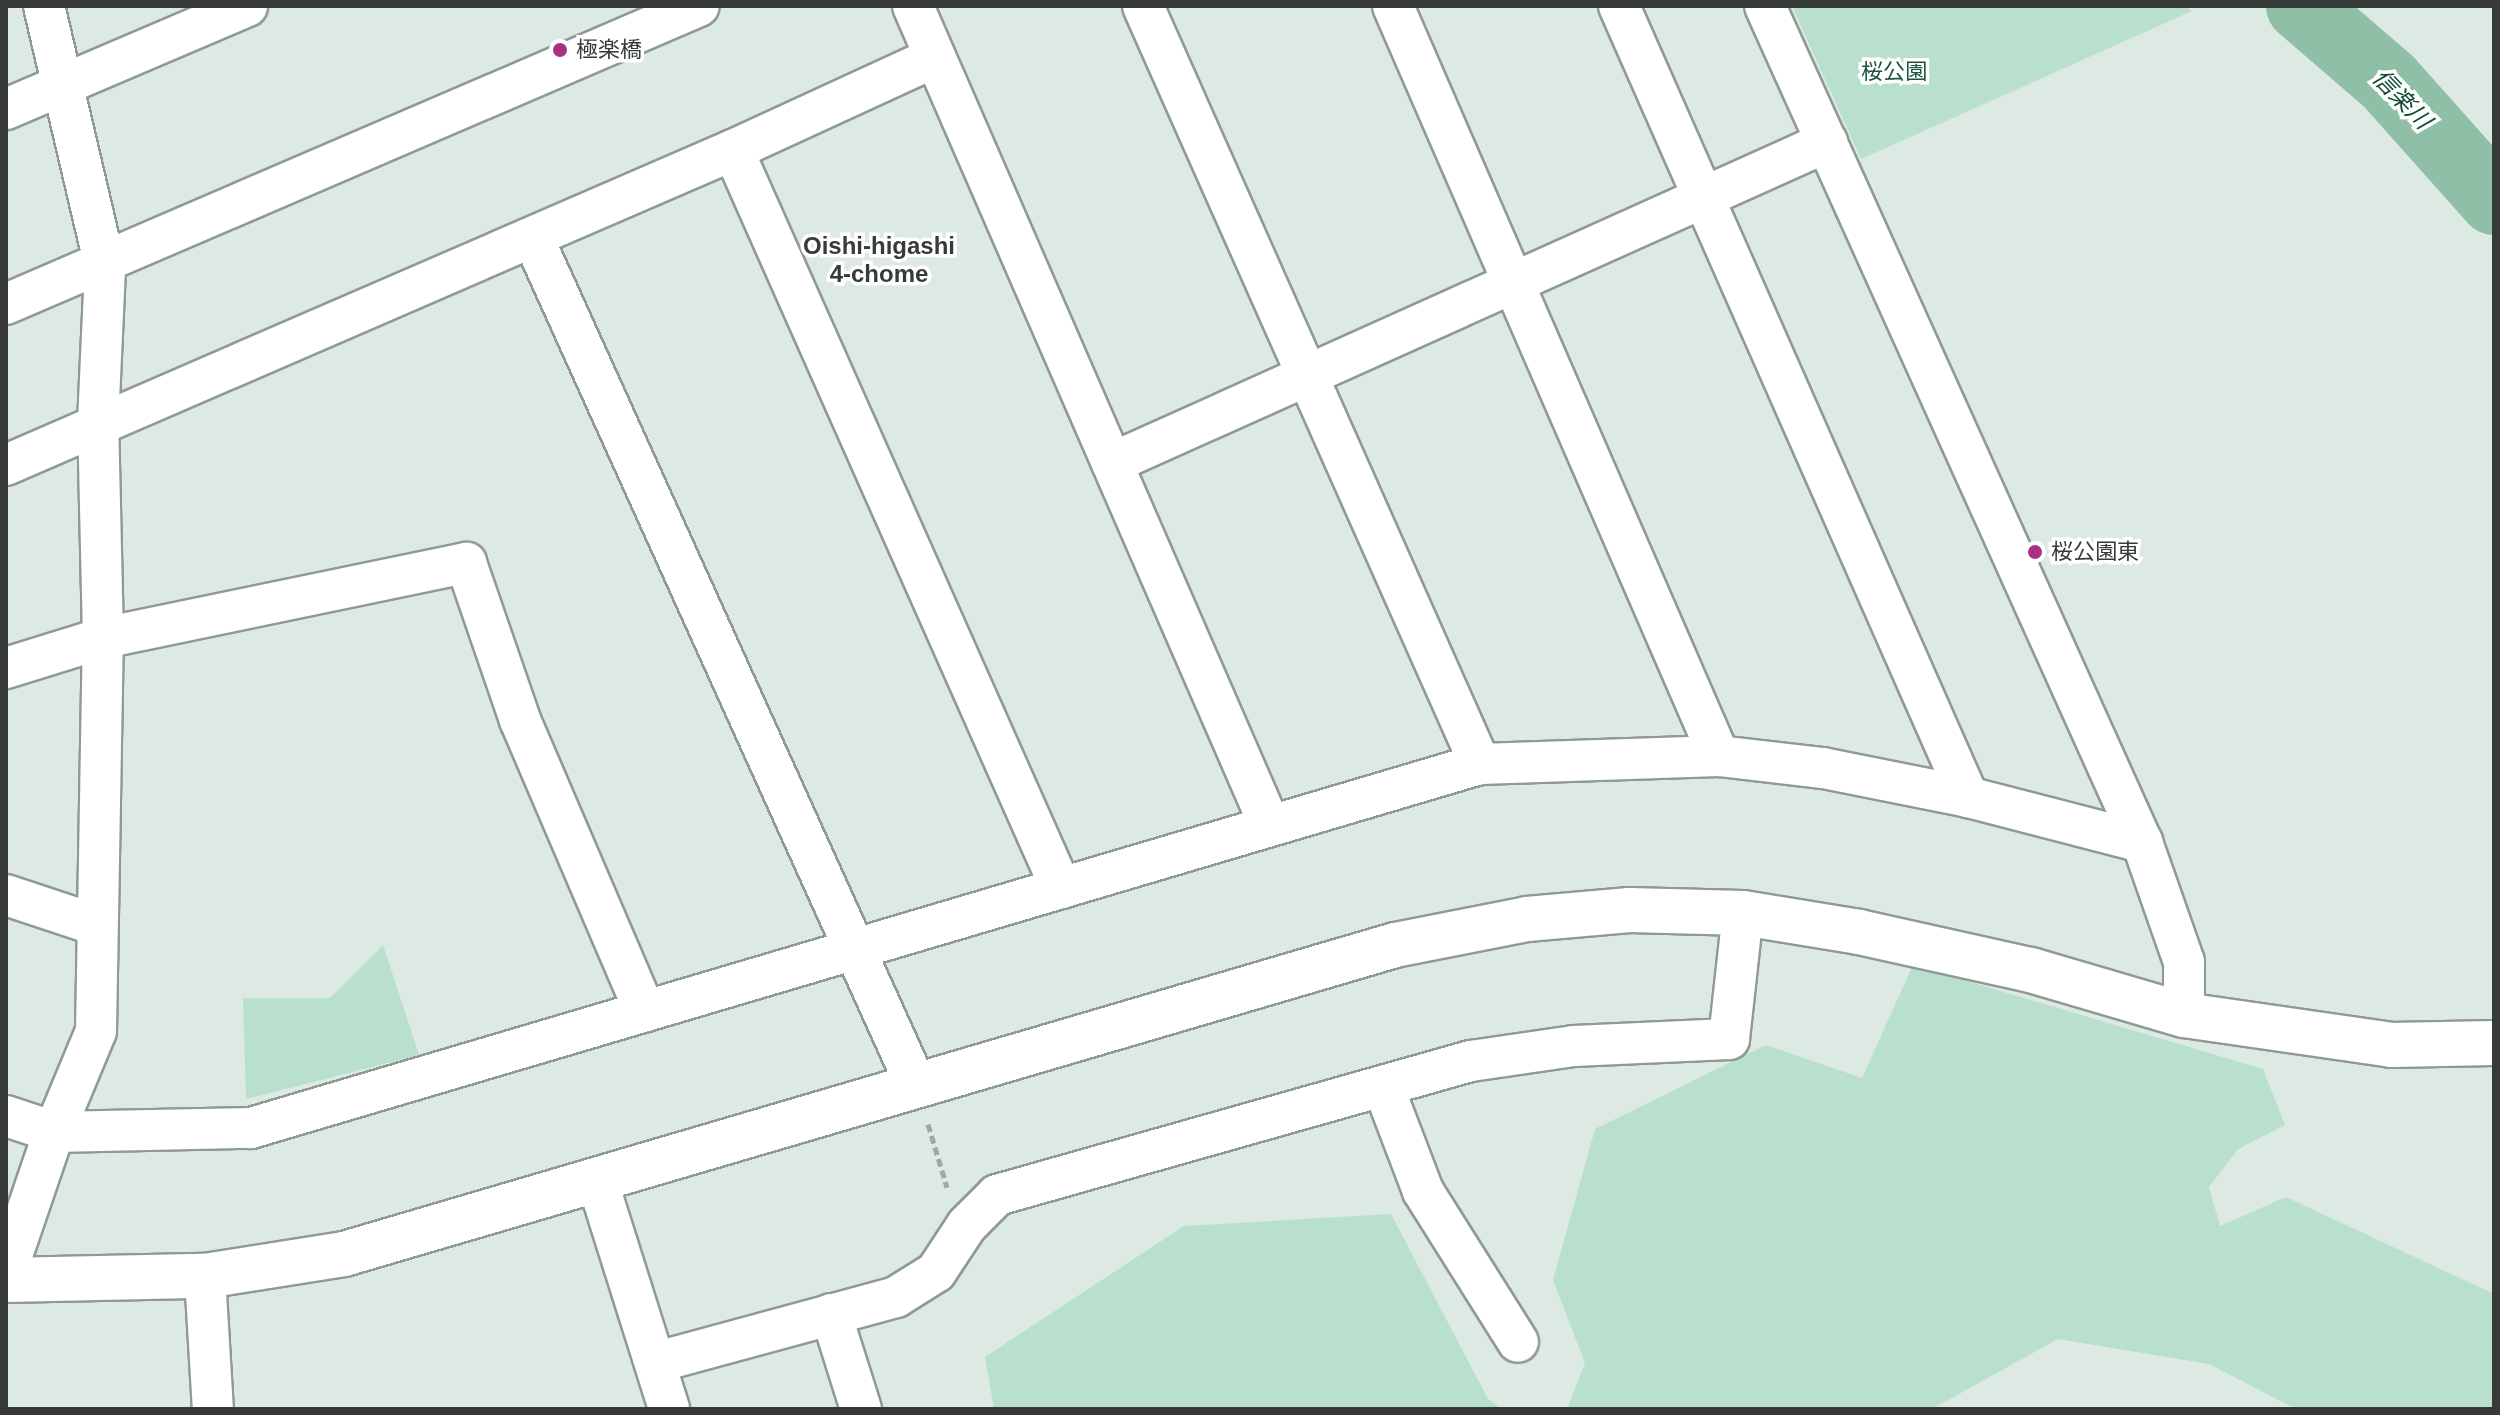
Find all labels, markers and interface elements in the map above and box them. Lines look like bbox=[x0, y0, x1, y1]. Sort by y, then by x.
place label: 極楽橋 bbox=[576, 37, 642, 63]
marker: 極楽橋 bbox=[551, 41, 569, 59]
park label: 桜公園 bbox=[1861, 59, 1927, 85]
water label: 信楽川 bbox=[2367, 63, 2437, 135]
district label: Oishi-higashi 4-chome bbox=[803, 232, 955, 288]
place label: 桜公園東 bbox=[2051, 539, 2139, 565]
marker: 桜公園東 bbox=[2026, 543, 2044, 561]

